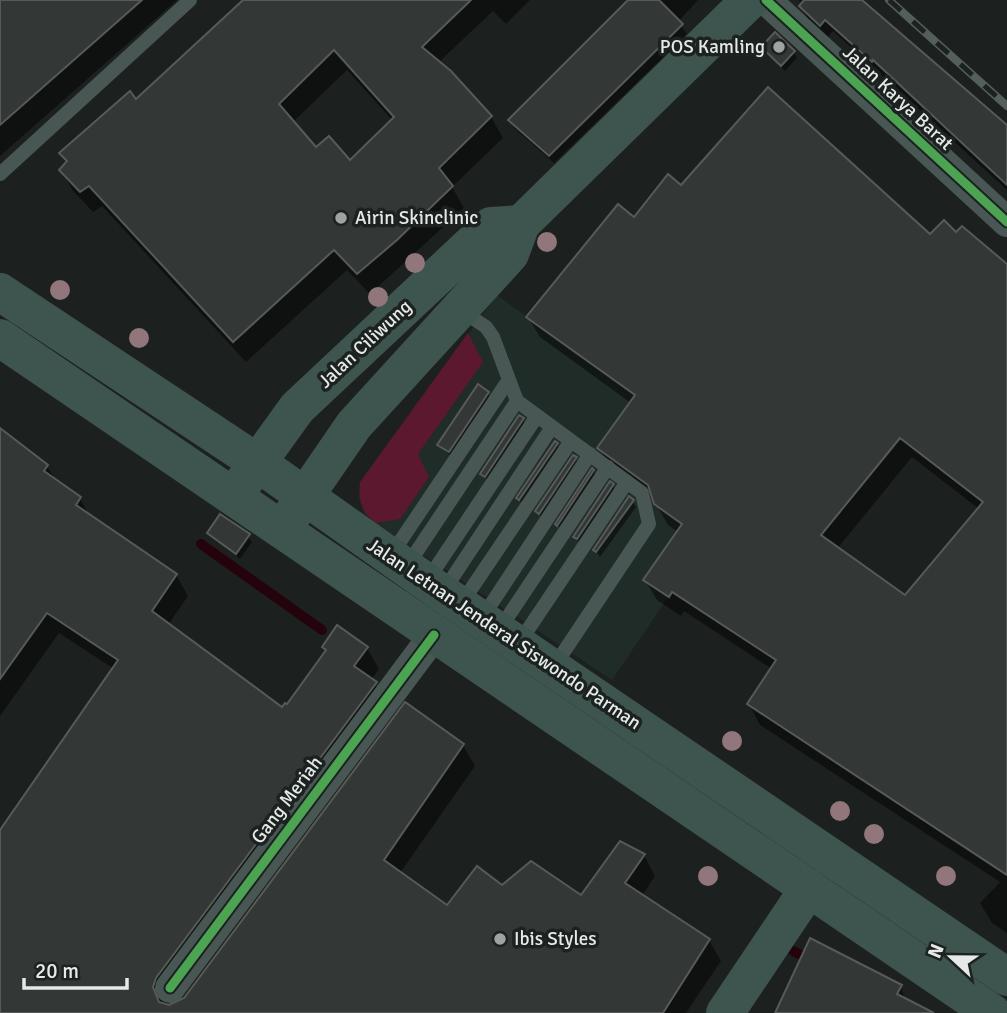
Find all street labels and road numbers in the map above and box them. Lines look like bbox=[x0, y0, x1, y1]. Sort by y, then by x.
street label: Jalan Karya Barat bbox=[838, 41, 959, 156]
street label: Jalan Ciliwung bbox=[313, 295, 417, 393]
street label: Jalan Letnan Jenderal Siswondo Parman bbox=[362, 533, 646, 735]
street label: Gang Meriah bbox=[246, 751, 328, 849]

